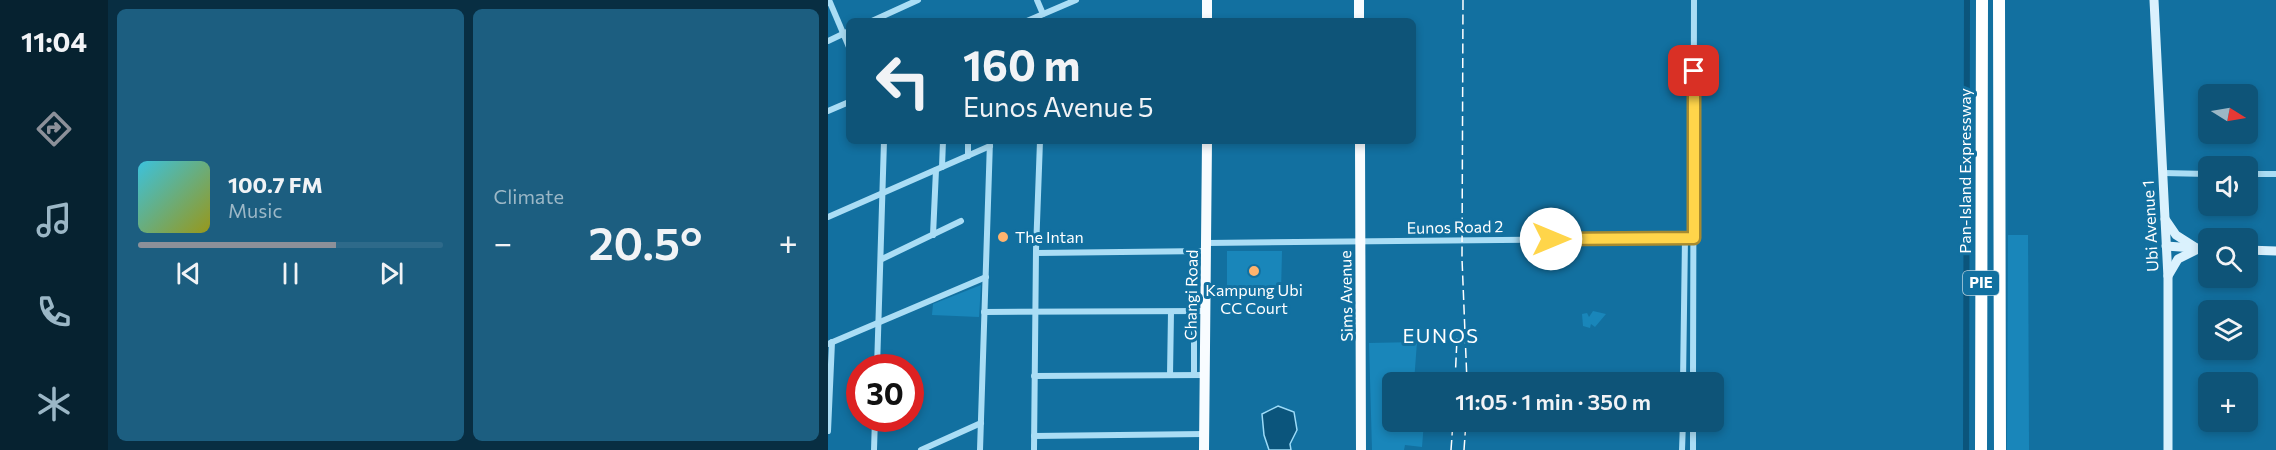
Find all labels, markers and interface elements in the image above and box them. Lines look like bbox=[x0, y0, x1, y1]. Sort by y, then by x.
text: 11:04 bbox=[21, 25, 87, 58]
text: 160 m bbox=[963, 38, 1081, 90]
icon: left bbox=[864, 42, 942, 120]
pin bbox=[1668, 45, 1719, 96]
icon: arrive bbox=[1677, 54, 1710, 87]
north arrow bbox=[2198, 84, 2258, 144]
map controls bbox=[2198, 84, 2258, 432]
street label: Pan-Island Expressway bbox=[1955, 88, 1974, 254]
text: Eunos Avenue 5 bbox=[963, 90, 1154, 123]
icon: directions bbox=[33, 108, 75, 150]
button: sound bbox=[2198, 156, 2258, 216]
text: 100.7 FM bbox=[228, 171, 323, 198]
street label: Ubi Avenue 1 bbox=[2138, 180, 2161, 272]
text: Climate bbox=[494, 184, 564, 208]
text: Music bbox=[228, 198, 282, 222]
icon: music bbox=[33, 199, 75, 241]
position arrow bbox=[1519, 207, 1583, 271]
text: 20.5° bbox=[588, 214, 702, 269]
street label: Eunos Road 2 bbox=[1407, 216, 1504, 237]
text: − bbox=[494, 221, 512, 262]
text: + bbox=[779, 221, 798, 262]
place label: The Intan bbox=[1015, 227, 1084, 246]
button: search bbox=[2198, 228, 2258, 288]
marker: The Intan bbox=[996, 230, 1010, 244]
street label: Changi Road bbox=[1180, 249, 1201, 341]
street label: Sims Avenue bbox=[1335, 250, 1356, 342]
icon: previous bbox=[172, 257, 205, 290]
icon: pause bbox=[274, 257, 307, 290]
icon: next bbox=[375, 257, 408, 290]
marker: Kampung Ubi CC Court bbox=[1247, 264, 1261, 278]
road number: PIE bbox=[1963, 271, 1999, 295]
place label: Kampung Ubi CC Court bbox=[1205, 280, 1303, 317]
icon: phone bbox=[33, 291, 75, 333]
button: layers bbox=[2198, 300, 2258, 360]
district label: EUNOS bbox=[1402, 323, 1480, 347]
speed limit sign: 30 bbox=[846, 354, 924, 432]
button: + bbox=[2198, 372, 2258, 432]
icon: climate bbox=[33, 383, 75, 425]
text: 11:05 · 1 min · 350 m bbox=[1455, 388, 1651, 415]

